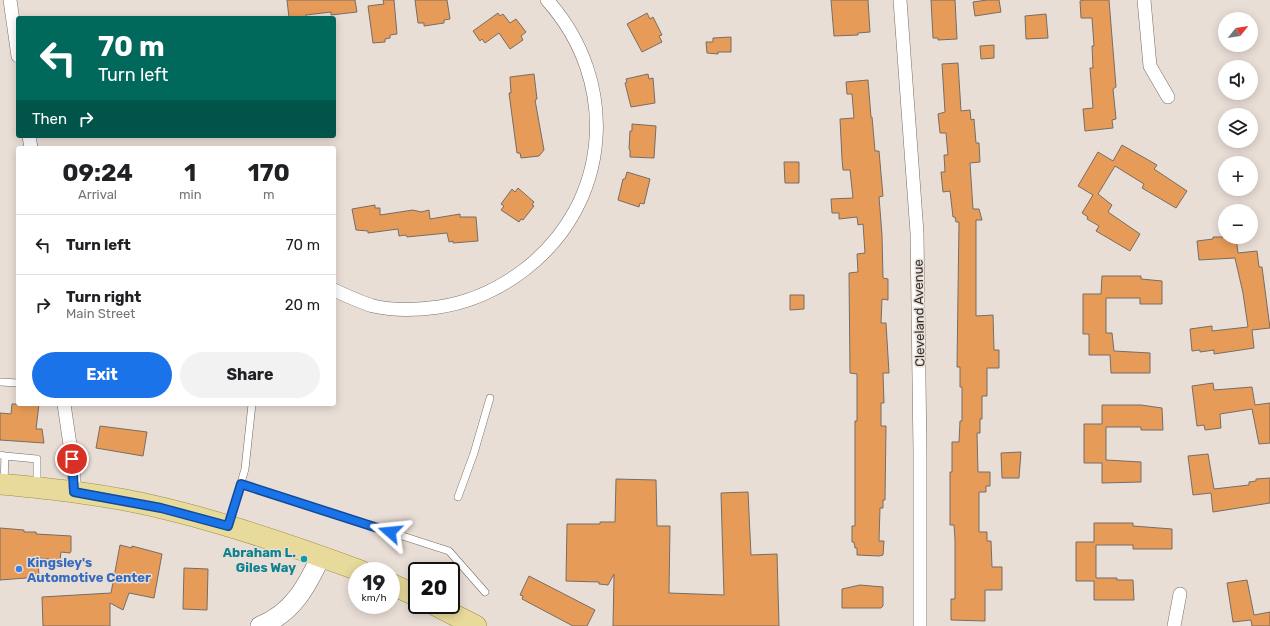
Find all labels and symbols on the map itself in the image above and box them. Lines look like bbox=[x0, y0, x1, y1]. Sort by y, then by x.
north arrow bbox=[1218, 12, 1258, 52]
street label: Cleveland Avenue bbox=[911, 259, 927, 367]
pin bbox=[55, 442, 89, 476]
position arrow bbox=[369, 511, 411, 553]
place label: Abraham L. Giles Way bbox=[223, 545, 296, 575]
marker: Abraham L. Giles Way bbox=[299, 554, 309, 564]
place label: Kingsley's Automotive Center bbox=[27, 555, 151, 585]
speed limit sign: 20 bbox=[408, 562, 460, 614]
marker: Kingsley's Automotive Center bbox=[14, 564, 24, 574]

